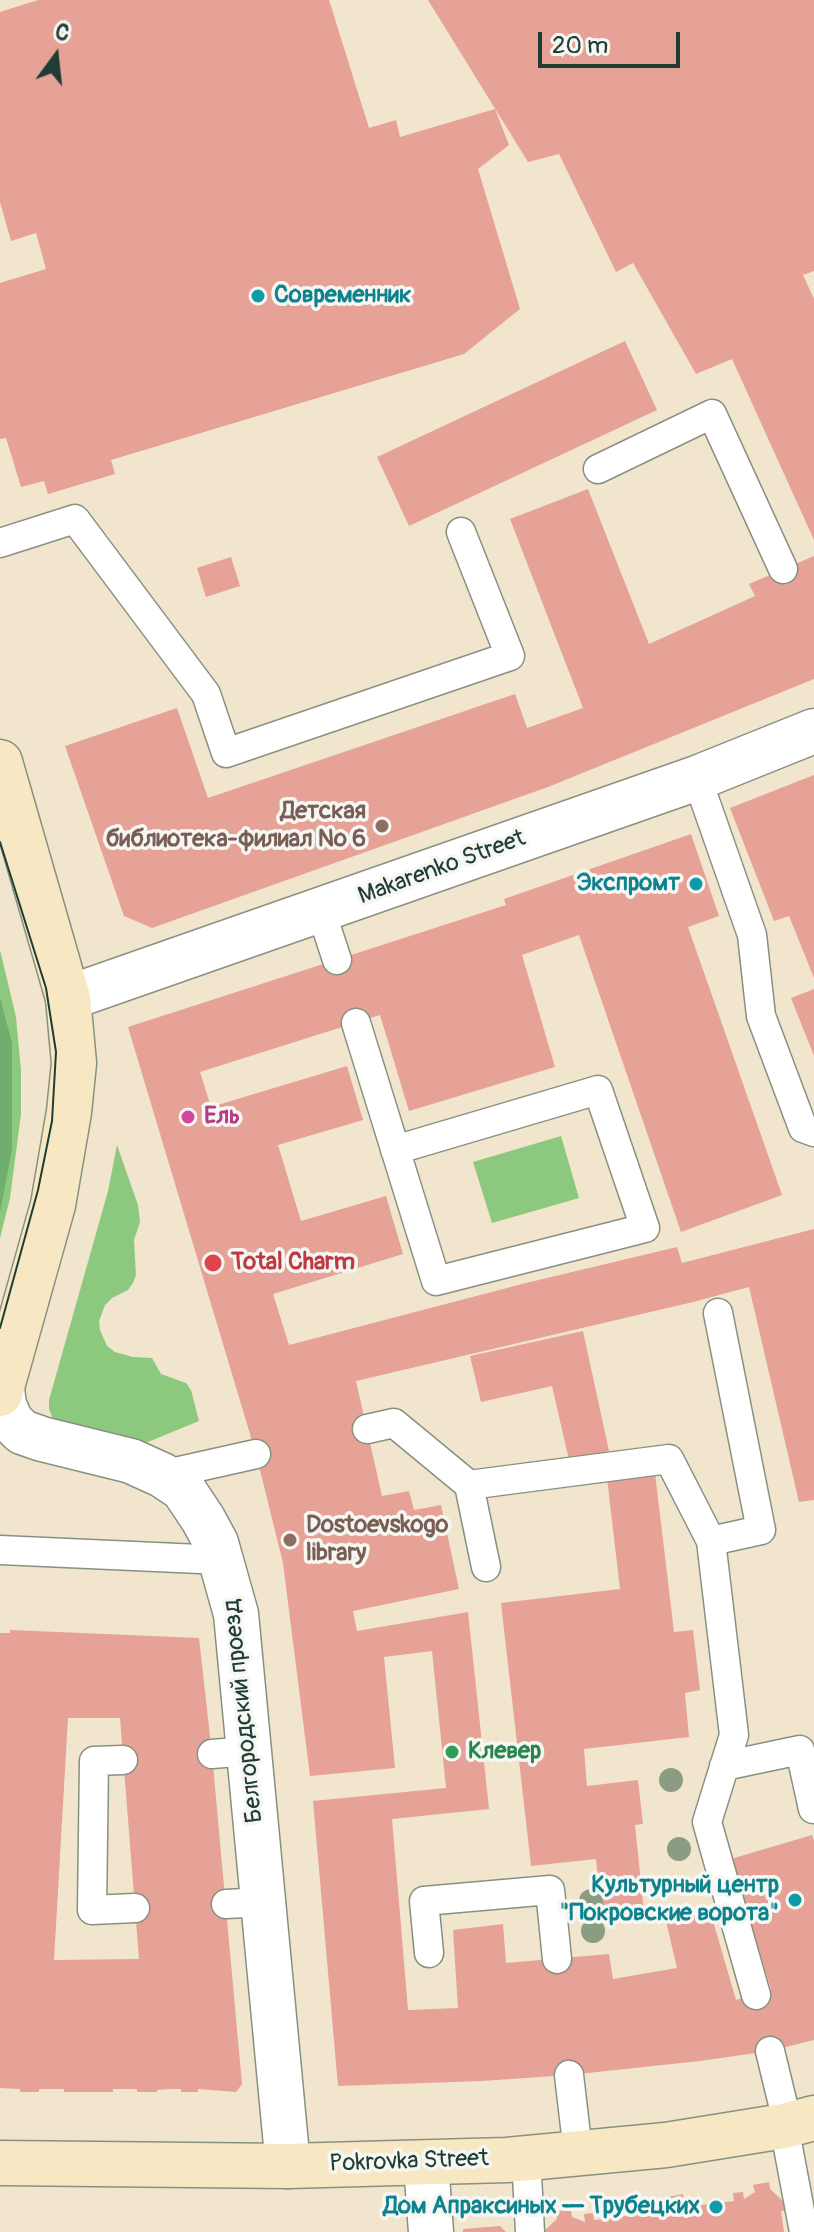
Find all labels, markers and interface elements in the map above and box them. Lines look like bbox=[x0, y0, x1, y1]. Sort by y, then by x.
north arrow bbox=[16, 16, 96, 96]
scale bar bbox=[542, 16, 684, 66]
text: С bbox=[52, 18, 72, 48]
text: 20 m bbox=[552, 31, 608, 60]
place label: Современник bbox=[274, 282, 411, 310]
marker: Современник bbox=[249, 287, 267, 305]
place label: Детская библиотека-филиал № 6 bbox=[106, 798, 366, 854]
marker: Детская библиотека-филиал № 6 bbox=[373, 817, 391, 835]
street label: Makarenko Street bbox=[354, 824, 530, 912]
place label: Экспромт bbox=[577, 870, 680, 898]
marker: Экспромт bbox=[687, 875, 705, 893]
place label: Ель bbox=[204, 1103, 240, 1131]
marker: Ель bbox=[179, 1108, 197, 1126]
place label: Total Charm bbox=[231, 1249, 355, 1277]
marker: Total Charm bbox=[202, 1252, 224, 1274]
place label: Dostoevskogo library bbox=[306, 1512, 448, 1568]
marker: Dostoevskogo library bbox=[281, 1531, 299, 1549]
street label: Белгородский проезд bbox=[218, 1598, 270, 1824]
place label: Клевер bbox=[468, 1738, 541, 1766]
marker: Клевер bbox=[443, 1743, 461, 1761]
place label: Культурный центр "Покровские ворота" bbox=[559, 1872, 779, 1928]
marker: Культурный центр "Покровские ворота" bbox=[786, 1891, 804, 1909]
street label: Pokrovka Street bbox=[329, 2145, 489, 2179]
place label: Дом Апраксиных — Трубецких bbox=[384, 2193, 700, 2221]
marker: Дом Апраксиных — Трубецких bbox=[707, 2198, 725, 2216]

